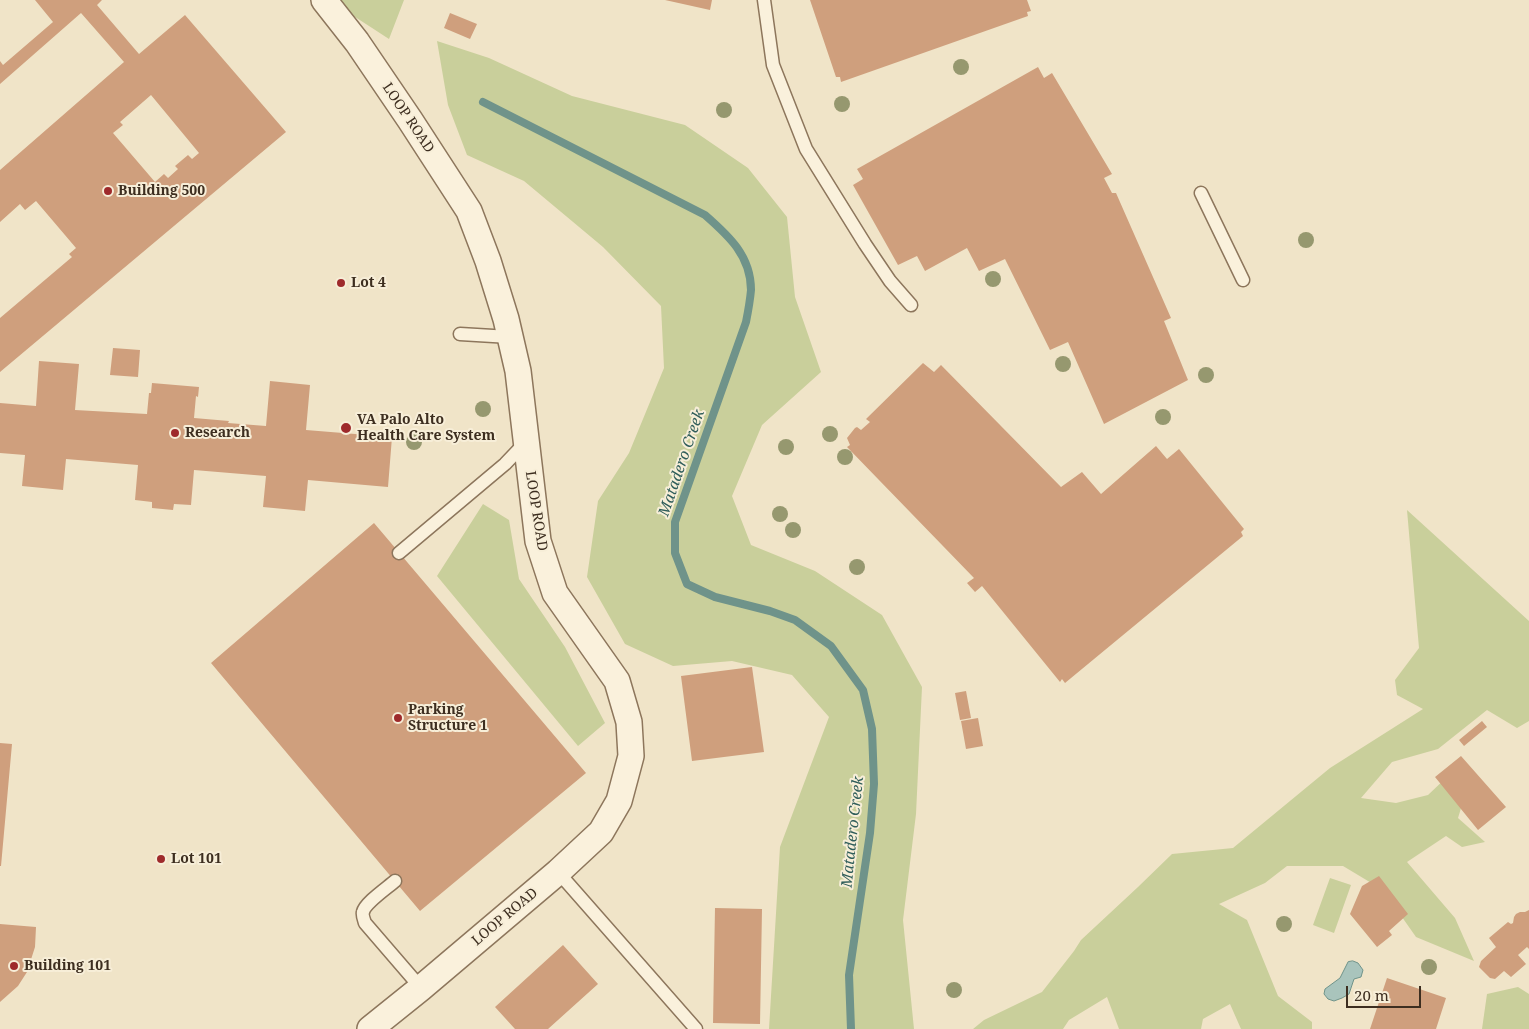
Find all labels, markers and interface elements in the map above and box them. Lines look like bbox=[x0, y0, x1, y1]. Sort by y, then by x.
street label: LOOP ROAD bbox=[378, 80, 438, 156]
place label: Building 500 bbox=[118, 183, 205, 199]
marker: Building 500 bbox=[102, 185, 114, 197]
place label: Lot 4 bbox=[351, 275, 386, 291]
marker: Lot 4 bbox=[335, 277, 347, 289]
water label: Matadero Creek bbox=[655, 407, 709, 519]
place label: VA Palo Alto Health Care System bbox=[357, 412, 495, 444]
marker: VA Palo Alto Health Care System bbox=[339, 421, 353, 435]
place label: Research bbox=[185, 425, 250, 441]
marker: Research bbox=[169, 427, 181, 439]
street label: LOOP ROAD bbox=[521, 470, 551, 552]
place label: Parking Structure 1 bbox=[408, 702, 488, 734]
marker: Parking Structure 1 bbox=[392, 712, 404, 724]
water label: Matadero Creek bbox=[838, 776, 868, 888]
place label: Lot 101 bbox=[171, 851, 222, 867]
marker: Lot 101 bbox=[155, 853, 167, 865]
street label: LOOP ROAD bbox=[469, 885, 541, 949]
place label: Building 101 bbox=[24, 958, 111, 974]
marker: Building 101 bbox=[8, 960, 20, 972]
scale bar bbox=[1349, 976, 1424, 1008]
text: 20 m bbox=[1354, 985, 1389, 1005]

